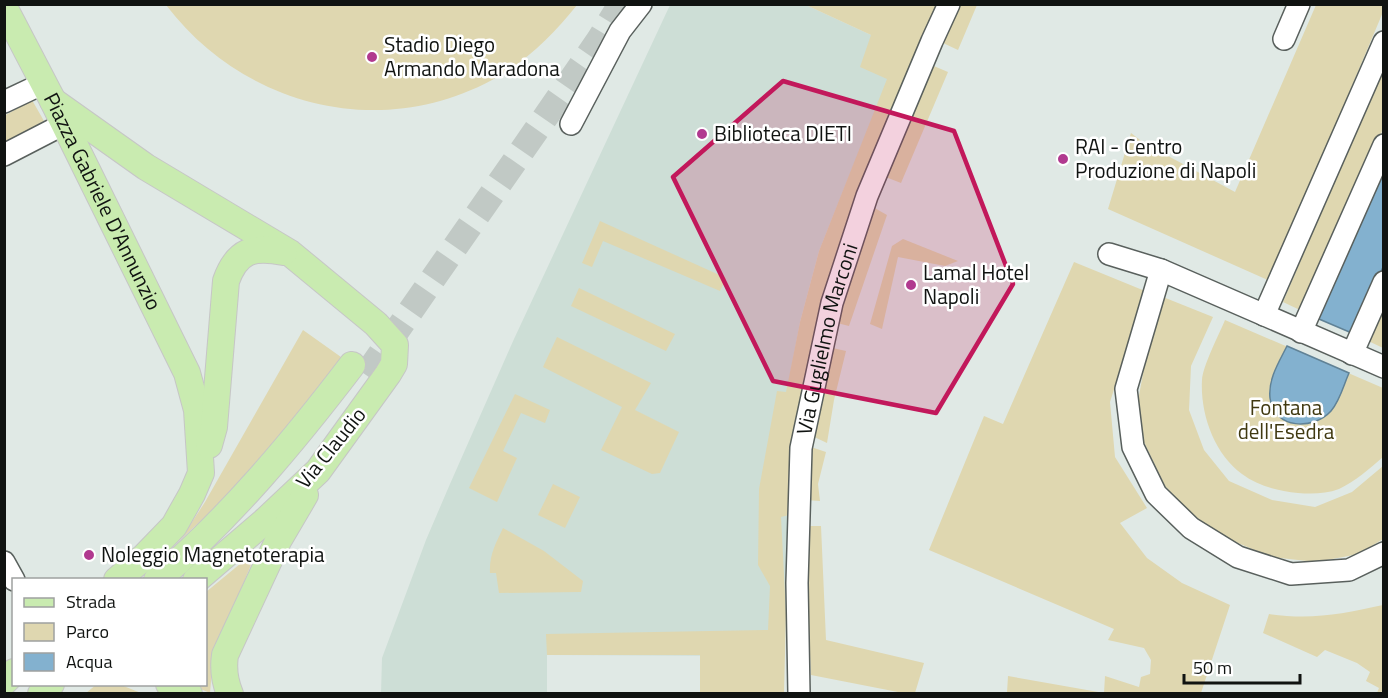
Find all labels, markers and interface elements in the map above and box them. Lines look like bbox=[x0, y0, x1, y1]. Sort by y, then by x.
place label: Stadio Diego Armando Maradona bbox=[384, 28, 560, 84]
marker: Stadio Diego Armando Maradona bbox=[365, 50, 379, 64]
street label: Piazza Gabriele D'Annunzio bbox=[36, 87, 171, 315]
place label: Biblioteca DIETI bbox=[714, 117, 852, 149]
marker: Biblioteca DIETI bbox=[695, 127, 709, 141]
place label: RAI - Centro Produzione di Napoli bbox=[1075, 130, 1256, 186]
marker: RAI - Centro Produzione di Napoli bbox=[1056, 152, 1070, 166]
street label: Via Guglielmo Marconi bbox=[787, 239, 865, 438]
place label: Lamal Hotel Napoli bbox=[923, 256, 1029, 312]
marker: Lamal Hotel Napoli bbox=[904, 278, 918, 292]
park label: Fontana dell'Esedra bbox=[1238, 391, 1335, 447]
street label: Via Claudio bbox=[287, 400, 373, 495]
place label: Noleggio Magnetoterapia bbox=[101, 538, 325, 570]
marker: Noleggio Magnetoterapia bbox=[82, 548, 96, 562]
legend bbox=[12, 578, 207, 686]
text: Strada bbox=[66, 588, 116, 615]
text: Parco bbox=[66, 618, 109, 645]
scale bar bbox=[1184, 647, 1300, 685]
text: Acqua bbox=[66, 648, 112, 675]
text: 50 m bbox=[1193, 654, 1232, 681]

